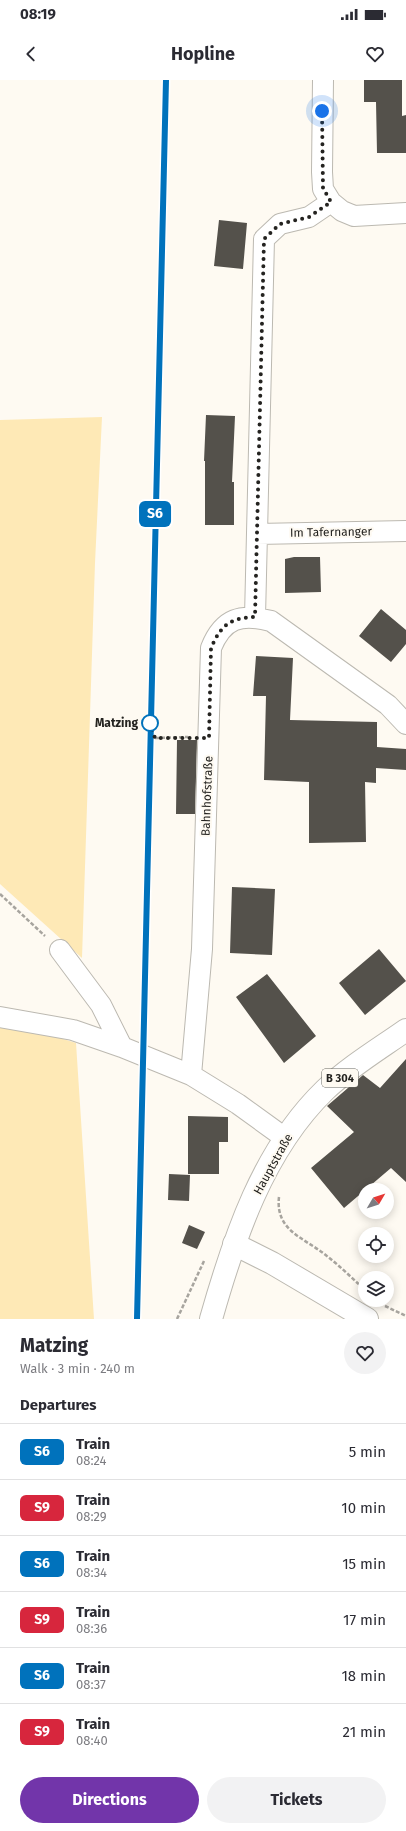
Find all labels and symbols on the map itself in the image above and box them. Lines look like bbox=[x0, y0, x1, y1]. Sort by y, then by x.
your location bbox=[312, 101, 332, 121]
line badge: S6 bbox=[137, 501, 173, 527]
street label: Im Tafernanger bbox=[290, 524, 372, 540]
marker: Matzing bbox=[141, 714, 159, 732]
place label: Matzing bbox=[95, 716, 138, 730]
street label: Bahnhofstraße bbox=[199, 756, 215, 836]
road number: B 304 bbox=[322, 1069, 358, 1087]
street label: Hauptstraße bbox=[251, 1131, 295, 1197]
north arrow bbox=[358, 1183, 394, 1219]

